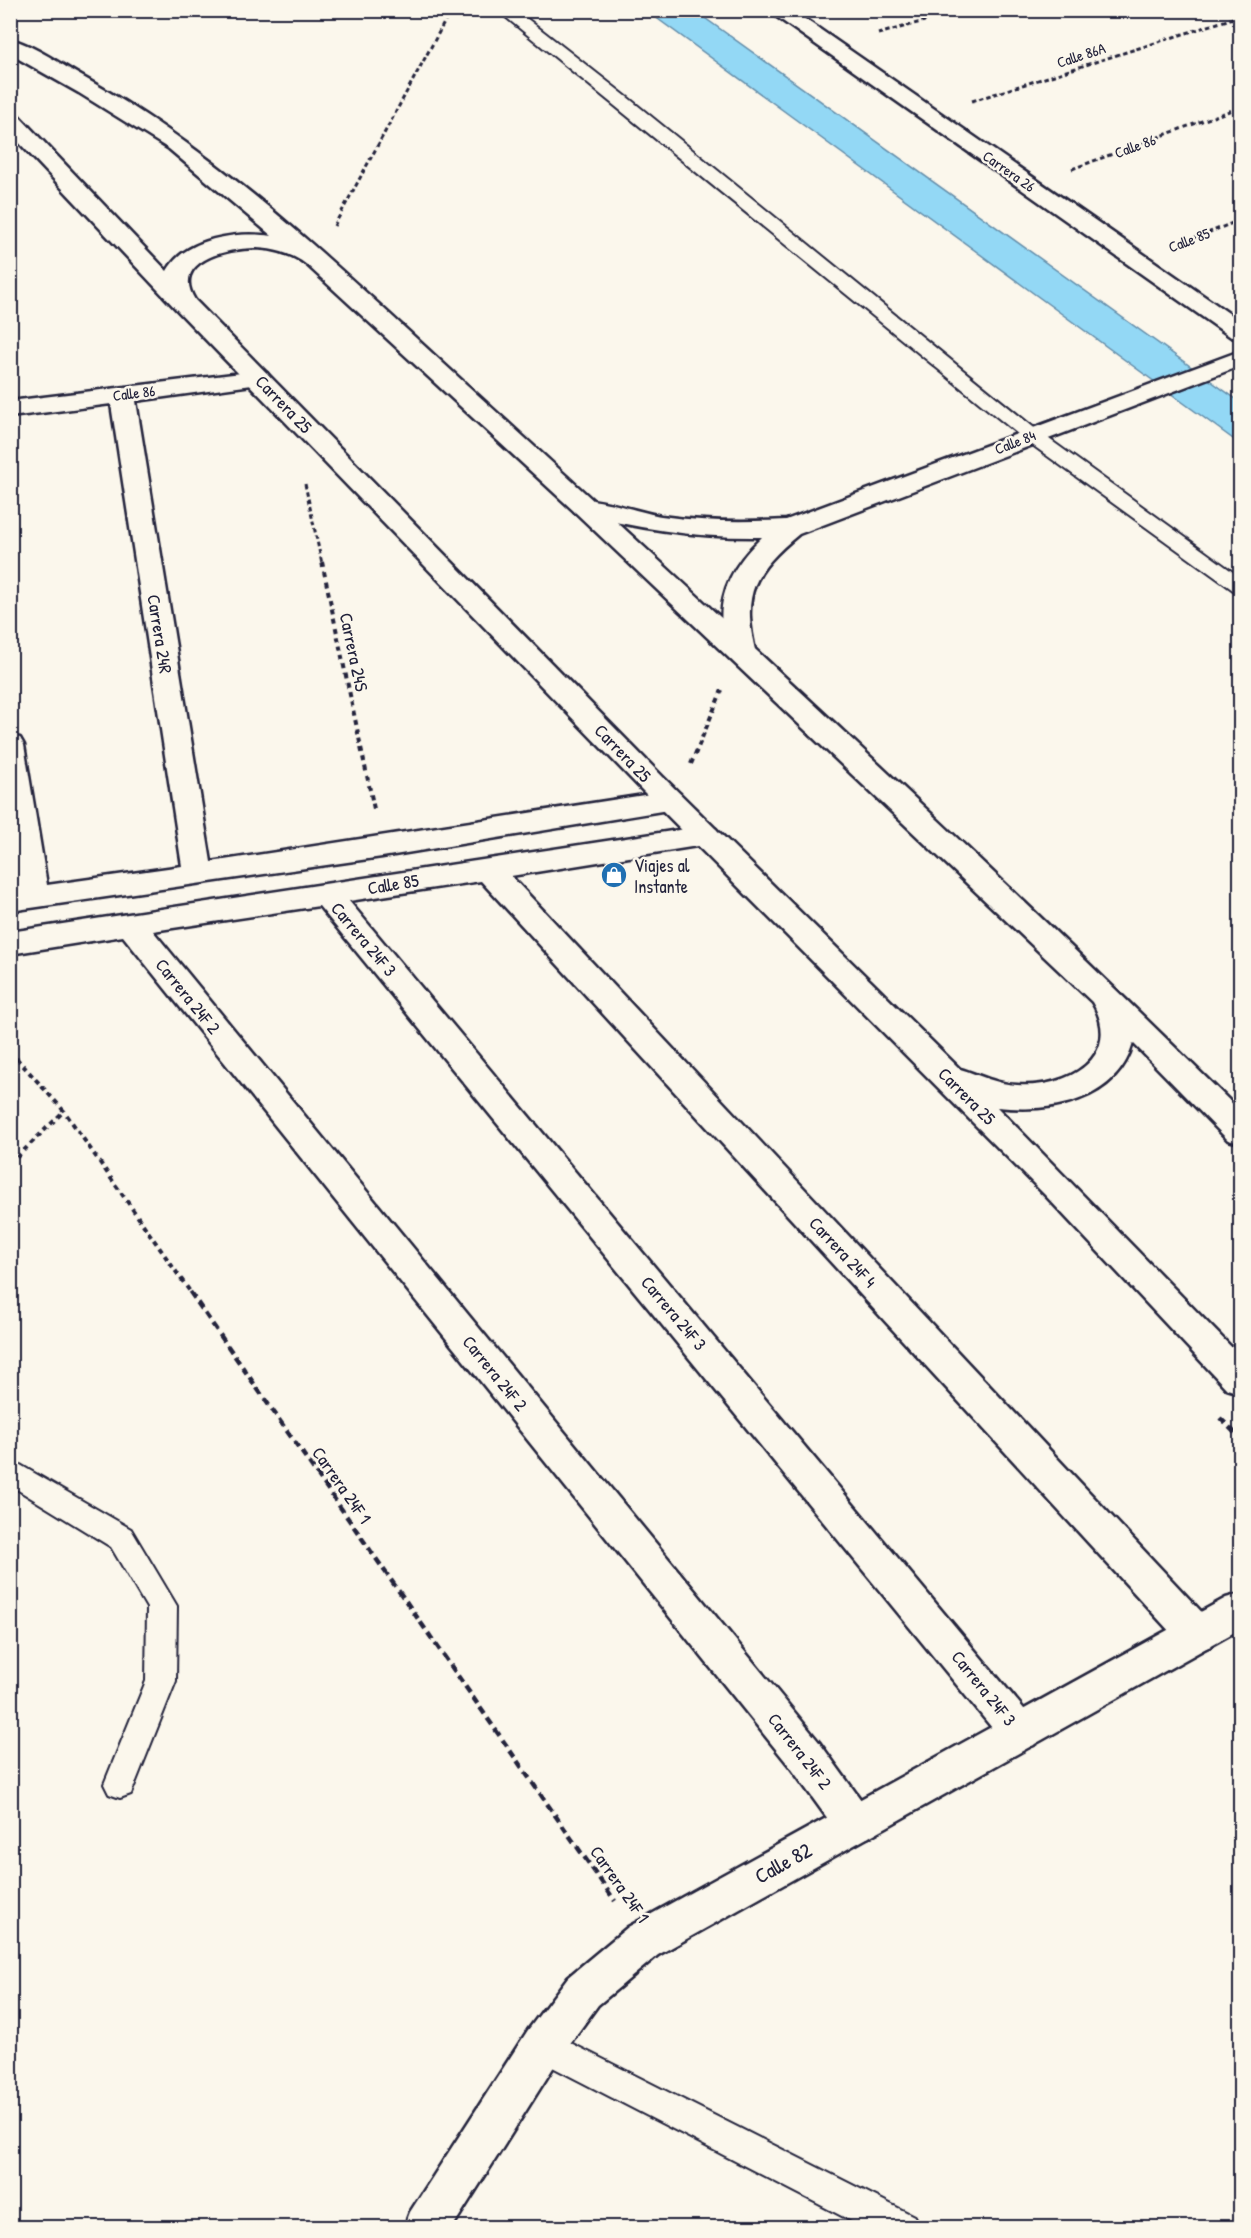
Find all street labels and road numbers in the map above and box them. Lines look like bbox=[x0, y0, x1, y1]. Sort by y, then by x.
street label: Calle 86A bbox=[1054, 37, 1109, 73]
street label: Calle 86 bbox=[1111, 129, 1159, 163]
street label: Carrera 26 bbox=[979, 145, 1039, 197]
street label: Calle 85 bbox=[1165, 222, 1213, 257]
street label: Carrera 25 bbox=[250, 369, 318, 439]
street label: Calle 86 bbox=[112, 380, 156, 406]
street label: Calle 84 bbox=[992, 425, 1039, 459]
street label: Carrera 24R bbox=[141, 593, 179, 675]
street label: Carrera 24S bbox=[334, 611, 374, 693]
street label: Carrera 25 bbox=[589, 718, 657, 788]
street label: Calle 85 bbox=[366, 868, 421, 900]
street label: Carrera 24F 3 bbox=[325, 896, 403, 982]
street label: Carrera 24F 2 bbox=[150, 953, 227, 1040]
street label: Carrera 25 bbox=[933, 1062, 1002, 1131]
street label: Carrera 24F 4 bbox=[804, 1211, 883, 1293]
street label: Carrera 24F 3 bbox=[635, 1270, 713, 1356]
street label: Carrera 24F 2 bbox=[457, 1330, 534, 1417]
street label: Carrera 24F 1 bbox=[306, 1442, 378, 1528]
street label: Carrera 24F 3 bbox=[946, 1645, 1022, 1731]
street label: Carrera 24F 2 bbox=[762, 1708, 838, 1795]
street label: Calle 82 bbox=[749, 1835, 817, 1890]
street label: Carrera 24F 1 bbox=[584, 1841, 656, 1927]

